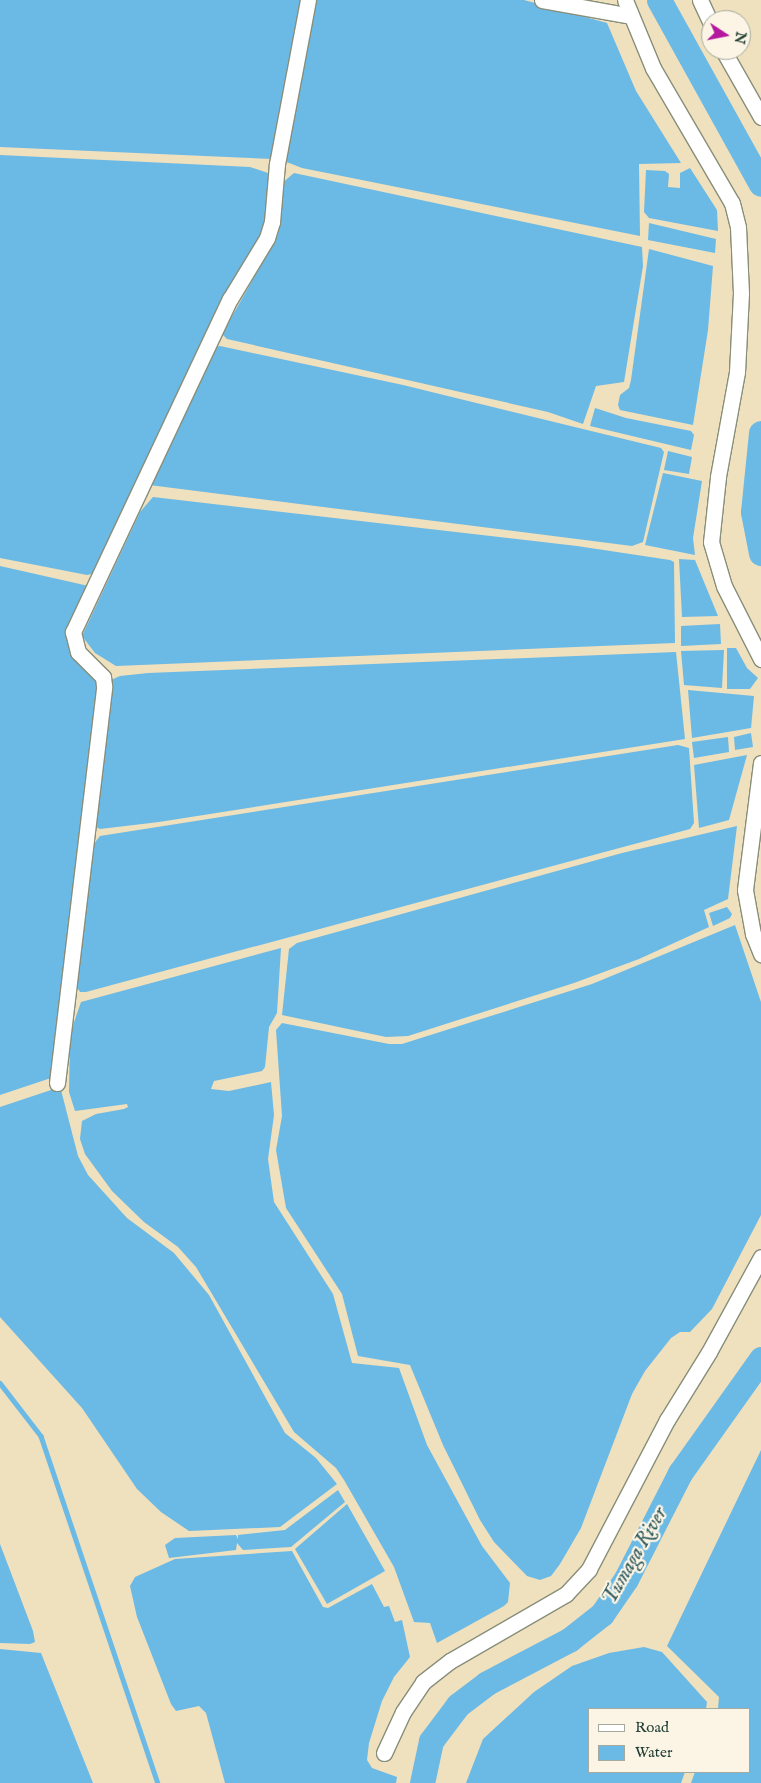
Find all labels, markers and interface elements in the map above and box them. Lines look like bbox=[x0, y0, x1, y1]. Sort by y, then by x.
north arrow bbox=[701, 10, 751, 60]
text: N bbox=[730, 30, 750, 45]
water label: Tumaga River bbox=[598, 1503, 672, 1609]
legend bbox=[588, 1708, 751, 1773]
text: Road bbox=[635, 1718, 669, 1737]
text: Water bbox=[635, 1743, 672, 1762]

